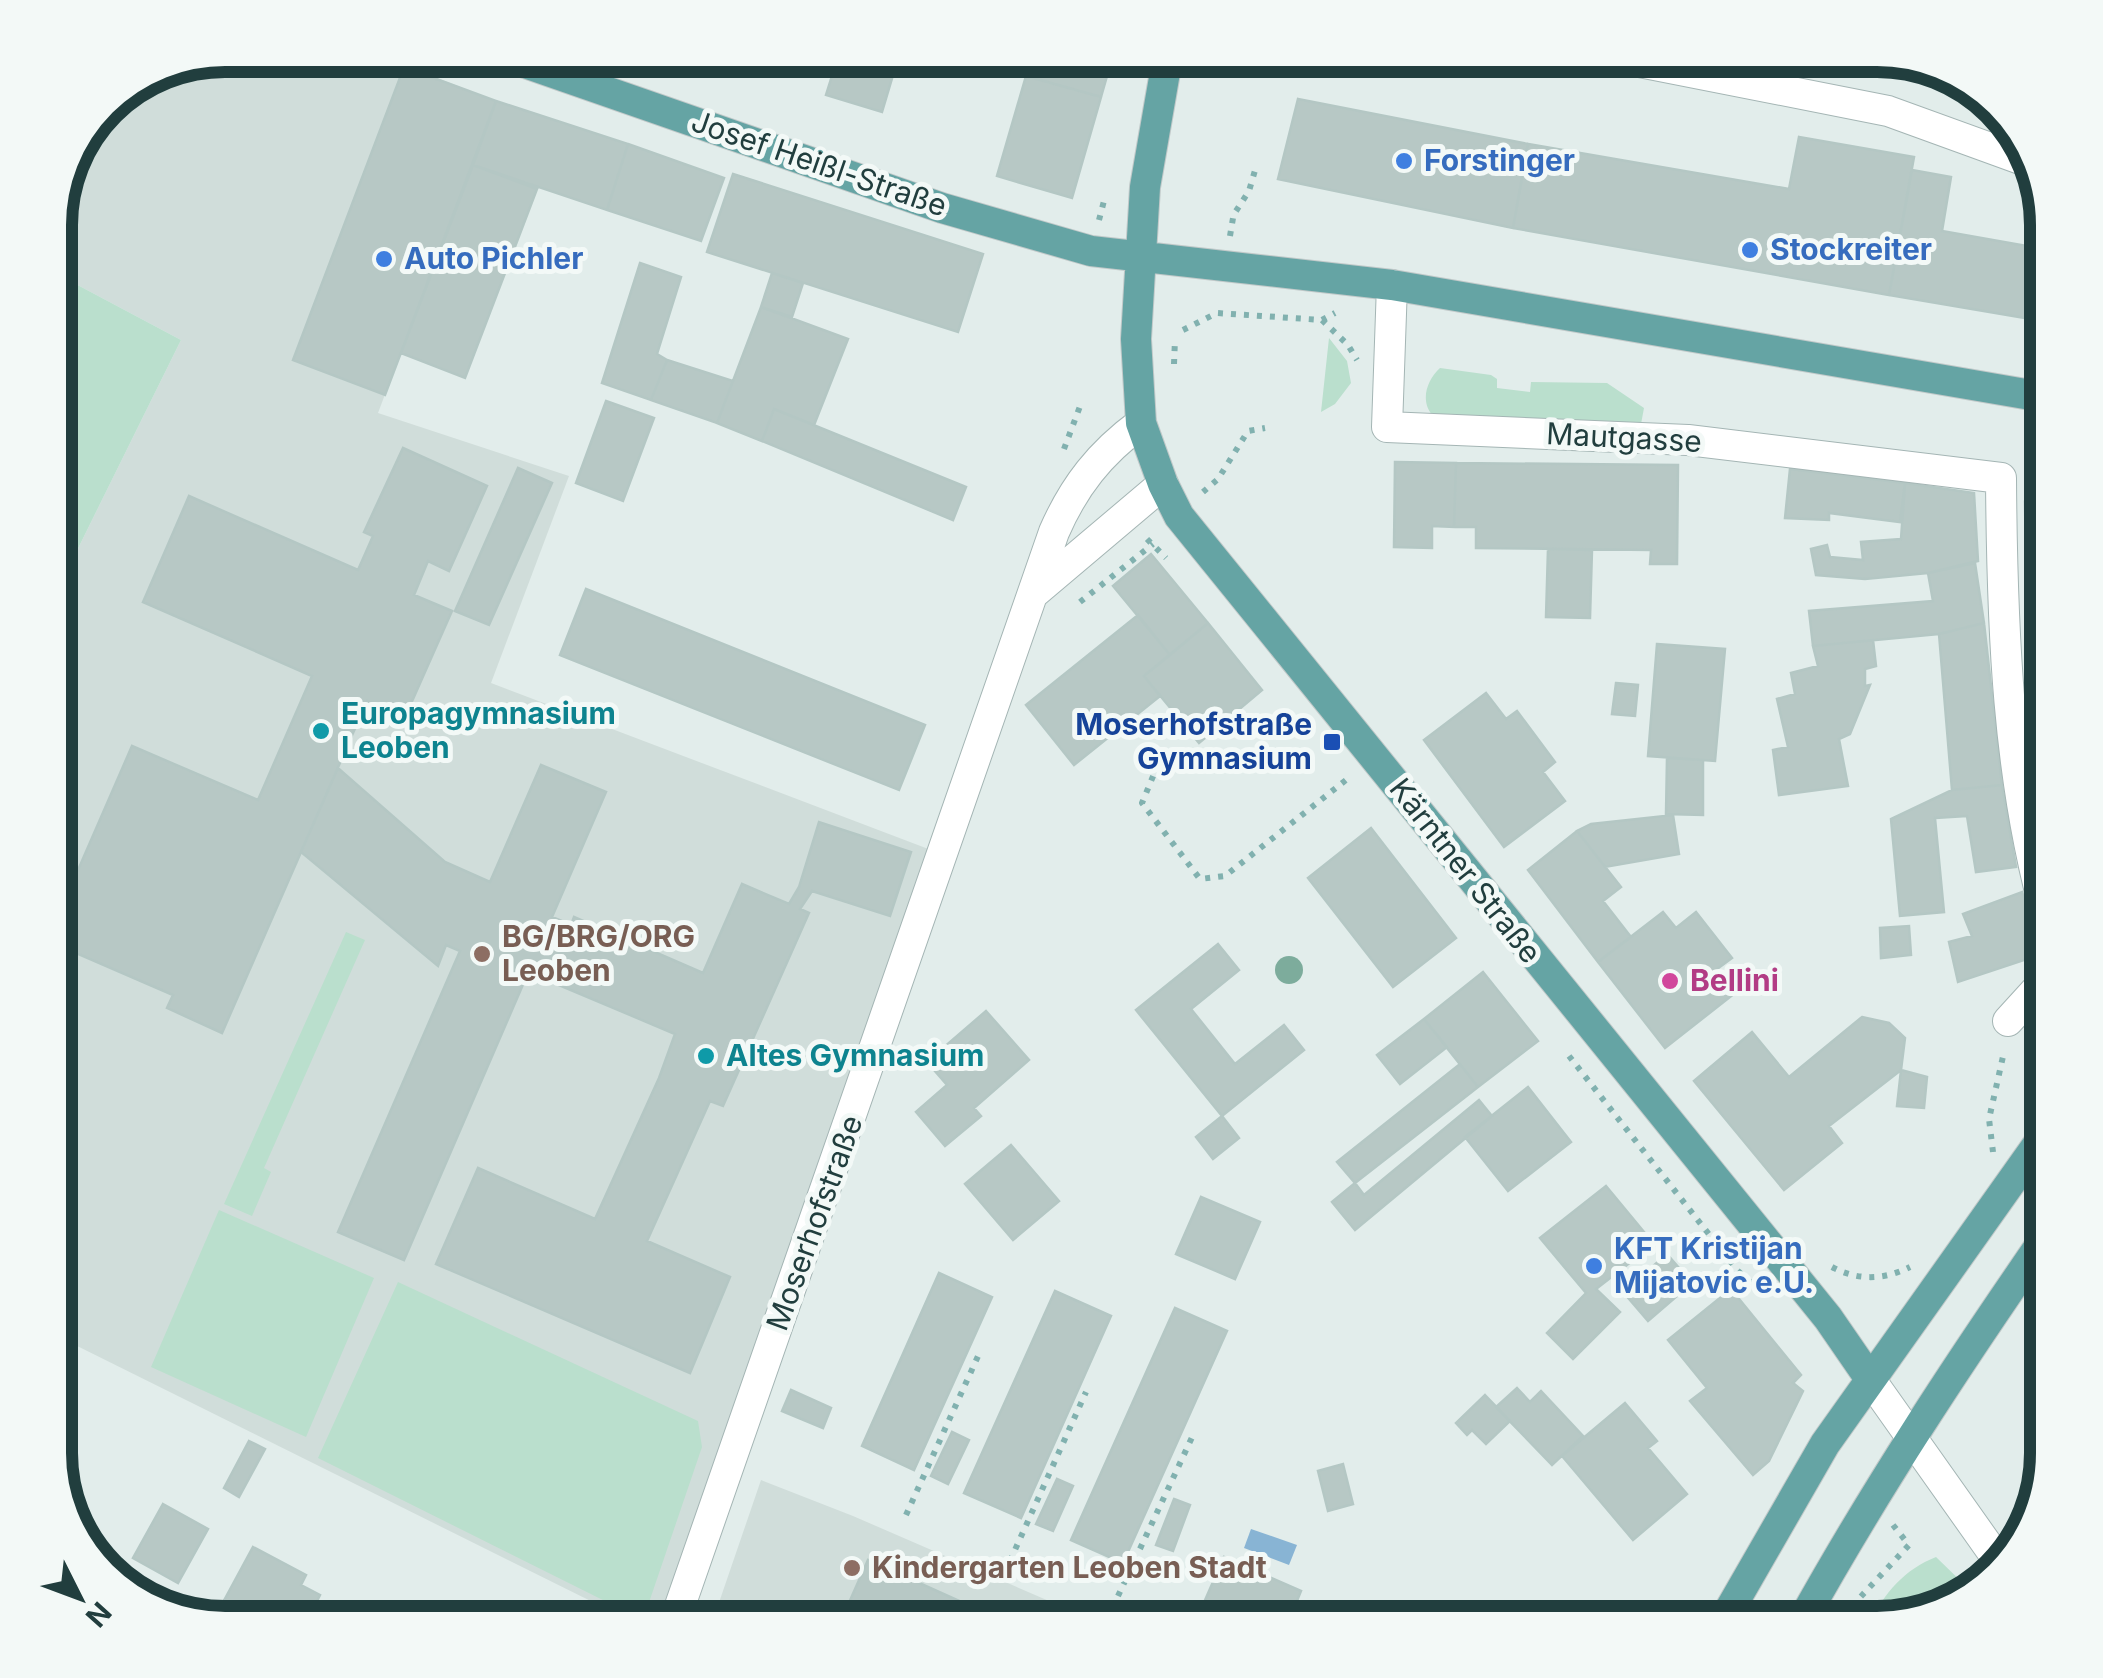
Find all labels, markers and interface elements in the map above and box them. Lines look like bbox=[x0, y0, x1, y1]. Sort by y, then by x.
street label: Josef Heißl-Straße bbox=[687, 102, 952, 224]
place label: Forstinger bbox=[1424, 142, 1575, 178]
marker: Forstinger bbox=[1393, 150, 1415, 172]
place label: Stockreiter bbox=[1770, 231, 1932, 267]
marker: Stockreiter bbox=[1739, 239, 1761, 261]
place label: Auto Pichler bbox=[404, 240, 583, 276]
marker: Auto Pichler bbox=[373, 248, 395, 270]
street label: Mautgasse bbox=[1545, 415, 1703, 459]
place label: Europagymnasium Leoben bbox=[341, 695, 616, 765]
place label: Moserhofstraße Gymnasium bbox=[1075, 706, 1312, 776]
marker: Europagymnasium Leoben bbox=[310, 720, 332, 742]
marker: Moserhofstraße Gymnasium bbox=[1321, 731, 1343, 753]
street label: Kärntner Straße bbox=[1383, 771, 1549, 970]
place label: BG/BRG/ORG Leoben bbox=[502, 918, 695, 988]
marker: BG/BRG/ORG Leoben bbox=[471, 943, 493, 965]
place label: Bellini bbox=[1690, 962, 1779, 998]
marker: Bellini bbox=[1659, 970, 1681, 992]
place label: Altes Gymnasium bbox=[726, 1037, 984, 1073]
marker: Altes Gymnasium bbox=[695, 1045, 717, 1067]
street label: Moserhofstraße bbox=[758, 1110, 870, 1335]
place label: KFT Kristijan Mijatovic e.U. bbox=[1614, 1230, 1814, 1300]
marker: KFT Kristijan Mijatovic e.U. bbox=[1583, 1255, 1605, 1277]
north arrow bbox=[30, 1548, 130, 1648]
place label: Kindergarten Leoben Stadt bbox=[872, 1549, 1267, 1585]
marker: Kindergarten Leoben Stadt bbox=[841, 1557, 863, 1579]
text: N bbox=[79, 1595, 118, 1634]

